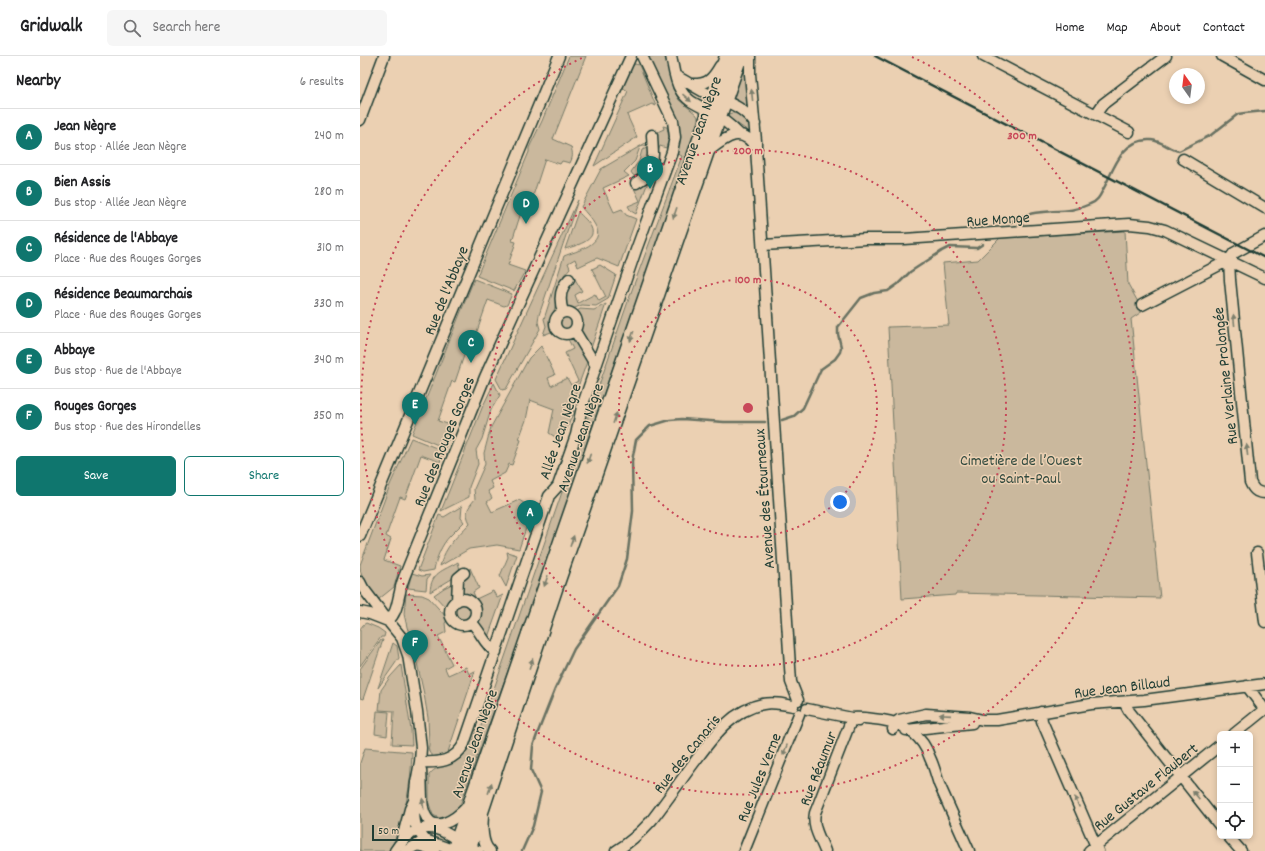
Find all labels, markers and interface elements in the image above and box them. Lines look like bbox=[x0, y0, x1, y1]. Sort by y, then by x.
search box bbox=[107, 10, 387, 46]
text: Gridwalk bbox=[20, 14, 83, 41]
icon: search bbox=[121, 17, 143, 39]
text: Search here bbox=[153, 17, 220, 39]
text: Home bbox=[1055, 18, 1084, 38]
text: Map bbox=[1106, 18, 1128, 38]
text: About bbox=[1150, 18, 1181, 38]
text: Contact bbox=[1203, 18, 1245, 38]
north arrow bbox=[1169, 68, 1205, 104]
text: Nearby bbox=[16, 70, 60, 94]
text: 6 results bbox=[300, 73, 344, 92]
street label: Avenue Jean Nègre bbox=[670, 73, 729, 188]
one-way arrow bbox=[749, 89, 755, 101]
one-way arrow bbox=[682, 94, 693, 103]
text: Jean Nègre bbox=[54, 116, 116, 138]
text: A bbox=[25, 127, 33, 146]
text: 240 m bbox=[314, 127, 344, 146]
text: 300 m bbox=[1007, 128, 1037, 145]
text: Bus stop · Allée Jean Nègre bbox=[54, 138, 187, 157]
text: 200 m bbox=[733, 143, 763, 160]
pin: B bbox=[637, 156, 663, 189]
text: Bien Assis bbox=[54, 172, 111, 194]
text: B bbox=[26, 183, 32, 202]
text: 280 m bbox=[314, 183, 344, 202]
pin: D bbox=[513, 191, 539, 224]
text: Bus stop · Allée Jean Nègre bbox=[54, 194, 187, 213]
one-way arrow bbox=[671, 207, 677, 219]
street label: Rue Monge bbox=[966, 207, 1031, 234]
text: Résidence de l'Abbaye bbox=[54, 228, 178, 250]
text: C bbox=[26, 239, 32, 258]
text: 310 m bbox=[316, 239, 344, 258]
street label: Rue de l'Abbaye bbox=[419, 243, 476, 339]
text: Place · Rue des Rouges Gorges bbox=[54, 250, 202, 269]
text: 100 m bbox=[735, 272, 761, 289]
text: Résidence Beaumarchais bbox=[54, 284, 193, 306]
text: D bbox=[26, 295, 32, 314]
text: 330 m bbox=[313, 295, 344, 314]
text: Place · Rue des Rouges Gorges bbox=[54, 306, 202, 325]
street label: Rue Verlaine Prolongée bbox=[1208, 306, 1245, 446]
one-way arrow bbox=[1231, 314, 1237, 326]
pin: C bbox=[458, 330, 484, 363]
one-way arrow bbox=[629, 330, 635, 342]
text: Abbaye bbox=[54, 340, 95, 362]
text: E bbox=[26, 351, 32, 370]
text: 340 m bbox=[314, 351, 344, 370]
text: Bus stop · Rue de l'Abbaye bbox=[54, 362, 182, 381]
street label: Rue des Rouges Gorges bbox=[409, 373, 482, 510]
street label: Avenue Jean Nègre bbox=[552, 380, 611, 495]
street label: Allée Jean Nègre bbox=[534, 381, 589, 483]
pin: E bbox=[402, 392, 428, 425]
text: Rouges Gorges bbox=[54, 396, 137, 418]
centre of rings bbox=[741, 401, 755, 415]
text: F bbox=[26, 407, 32, 426]
text: 350 m bbox=[313, 407, 344, 426]
one-way arrow bbox=[612, 412, 618, 424]
text: Bus stop · Rue des Hirondelles bbox=[54, 418, 201, 437]
street label: Avenue des Étourneaux bbox=[749, 428, 782, 570]
one-way arrow bbox=[1244, 444, 1250, 456]
park label: Cimetière de l’Ouest ou Saint-Paul bbox=[960, 450, 1082, 491]
one-way arrow bbox=[586, 453, 592, 465]
button: Save bbox=[16, 456, 176, 496]
button: Share bbox=[184, 456, 344, 496]
your location bbox=[830, 492, 850, 512]
pin: A bbox=[517, 500, 543, 533]
one-way arrow bbox=[569, 535, 575, 547]
one-way arrow bbox=[543, 575, 549, 587]
pin: F bbox=[402, 630, 428, 663]
one-way arrow bbox=[528, 658, 534, 670]
street label: Rue Jean Billaud bbox=[1073, 671, 1172, 706]
street label: Avenue Jean Nègre bbox=[446, 686, 505, 801]
street label: Rue des Canaris bbox=[649, 710, 727, 799]
one-way arrow bbox=[939, 712, 951, 719]
street label: Rue Réaumur bbox=[795, 728, 844, 810]
street label: Rue Jules Verne bbox=[732, 730, 789, 826]
map controls bbox=[1217, 731, 1253, 839]
button: + bbox=[1217, 731, 1253, 767]
street label: Rue Gustave Flaubert bbox=[1089, 738, 1204, 837]
one-way arrow bbox=[781, 744, 787, 756]
button: − bbox=[1217, 767, 1253, 803]
one-way arrow bbox=[487, 781, 493, 793]
one-way arrow bbox=[1191, 790, 1200, 801]
one-way arrow bbox=[1074, 797, 1080, 808]
one-way arrow bbox=[420, 798, 426, 810]
button: locate bbox=[1217, 803, 1253, 839]
scale bar bbox=[372, 823, 436, 842]
text: 50 m bbox=[378, 824, 399, 840]

